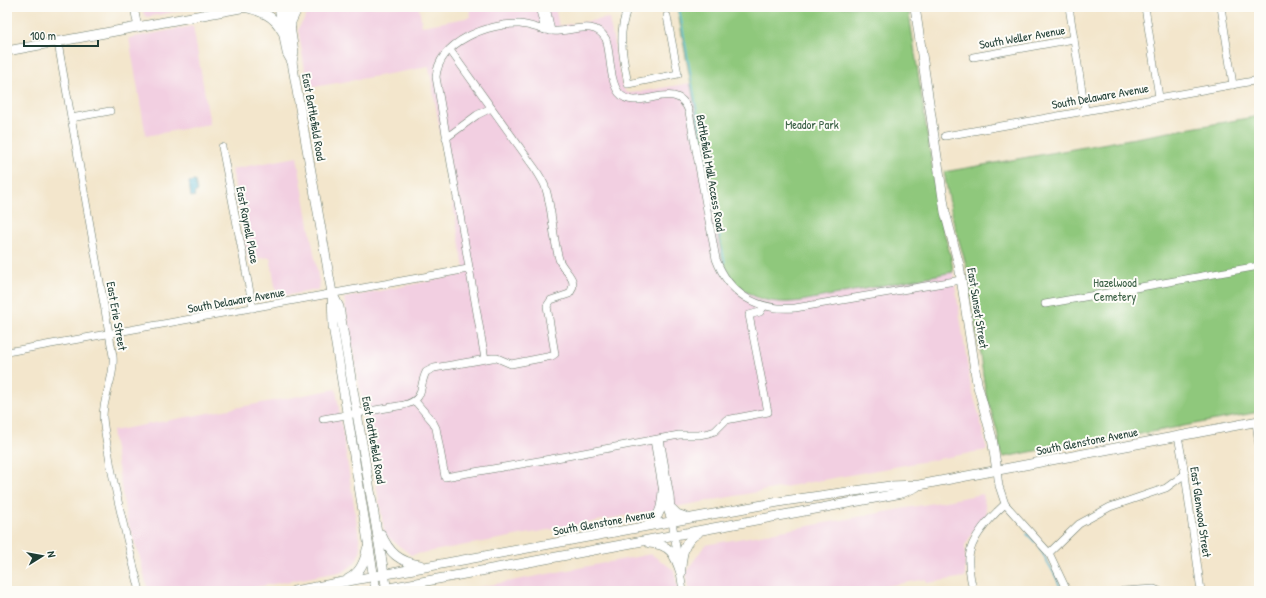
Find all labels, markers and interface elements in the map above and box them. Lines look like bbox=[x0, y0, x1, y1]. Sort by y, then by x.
street label: South Weller Avenue bbox=[978, 21, 1067, 53]
scale bar bbox=[24, 22, 98, 48]
text: 100 m bbox=[30, 27, 56, 44]
street label: East Battlefield Road bbox=[298, 72, 330, 162]
street label: South Delaware Avenue bbox=[1050, 79, 1150, 113]
street label: Battlefield Mall Access Road bbox=[692, 113, 730, 233]
park label: Meador Park bbox=[785, 116, 839, 133]
street label: East Raynell Place bbox=[232, 185, 264, 265]
street label: East Sunset Street bbox=[963, 266, 993, 350]
park label: Hazelwood Cemetery bbox=[1093, 274, 1137, 305]
street label: East Erie Street bbox=[103, 280, 132, 353]
street label: South Delaware Avenue bbox=[186, 283, 286, 317]
street label: East Battlefield Road bbox=[358, 395, 390, 485]
street label: South Glenstone Avenue bbox=[1035, 423, 1139, 459]
street label: East Glenwood Street bbox=[1186, 466, 1216, 559]
street label: South Glenstone Avenue bbox=[552, 505, 657, 539]
north arrow bbox=[22, 536, 62, 576]
text: N bbox=[44, 550, 59, 558]

